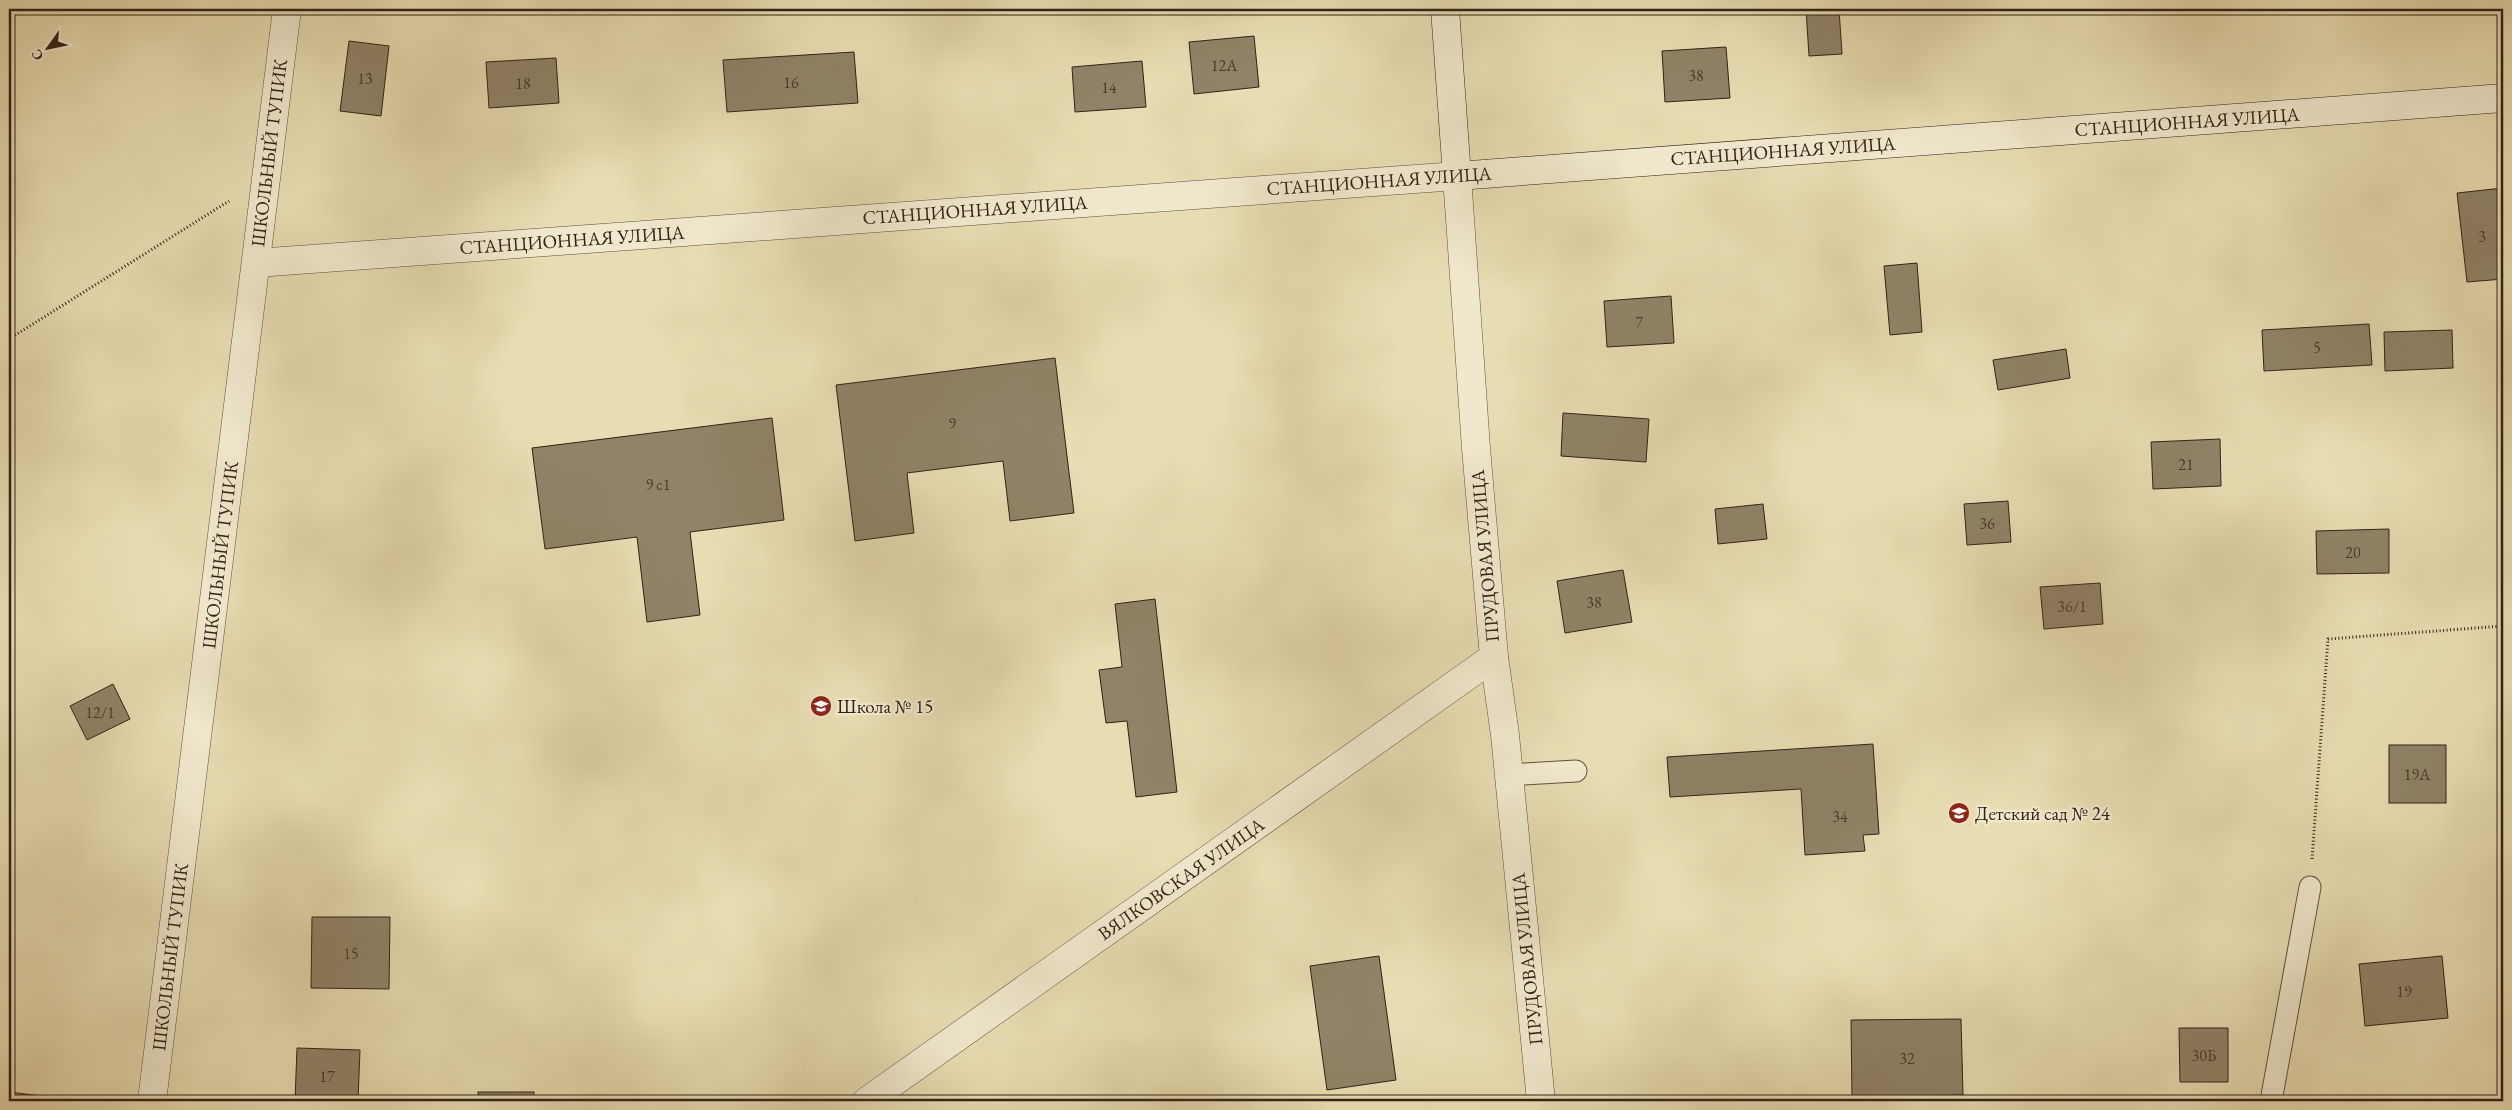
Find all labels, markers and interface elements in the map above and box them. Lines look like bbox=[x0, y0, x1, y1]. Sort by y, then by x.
north arrow bbox=[22, 22, 72, 72]
text: С bbox=[27, 46, 47, 64]
house number: 12А bbox=[1211, 55, 1238, 76]
street label: ШКОЛЬНЫЙ ТУПИК bbox=[245, 57, 293, 248]
house number: 38 bbox=[1688, 65, 1704, 86]
house number: 13 bbox=[357, 68, 373, 89]
house number: 16 bbox=[783, 72, 799, 93]
house number: 18 bbox=[515, 73, 531, 94]
house number: 14 bbox=[1101, 77, 1117, 98]
street label: СТАНЦИОННАЯ УЛИЦА bbox=[2074, 102, 2301, 142]
street label: СТАНЦИОННАЯ УЛИЦА bbox=[1670, 131, 1897, 171]
street label: СТАНЦИОННАЯ УЛИЦА bbox=[1266, 161, 1493, 201]
street label: СТАНЦИОННАЯ УЛИЦА bbox=[862, 190, 1089, 230]
street label: СТАНЦИОННАЯ УЛИЦА bbox=[459, 220, 686, 260]
house number: 3 bbox=[2478, 226, 2486, 247]
house number: 7 bbox=[1635, 312, 1643, 333]
house number: 5 bbox=[2313, 337, 2321, 358]
house number: 9 bbox=[948, 413, 956, 434]
house number: 21 bbox=[2178, 454, 2194, 475]
street label: ШКОЛЬНЫЙ ТУПИК bbox=[196, 459, 244, 650]
street label: ПРУДОВАЯ УЛИЦА bbox=[1465, 468, 1505, 643]
house number: 9 с1 bbox=[645, 474, 671, 495]
house number: 36 bbox=[1979, 513, 1995, 534]
house number: 20 bbox=[2345, 542, 2361, 563]
house number: 38 bbox=[1586, 592, 1602, 613]
house number: 36/1 bbox=[2057, 596, 2087, 617]
school or university icon: Школа № 15 bbox=[809, 694, 833, 718]
place label: Школа № 15 bbox=[837, 694, 933, 719]
house number: 12/1 bbox=[85, 702, 115, 723]
house number: 19А bbox=[2404, 764, 2431, 785]
school or university icon: Детский сад № 24 bbox=[1947, 801, 1971, 825]
place label: Детский сад № 24 bbox=[1975, 801, 2111, 826]
house number: 34 bbox=[1832, 806, 1848, 827]
street label: ВЯЛКОВСКАЯ УЛИЦА bbox=[1093, 812, 1270, 946]
street label: ШКОЛЬНЫЙ ТУПИК bbox=[146, 861, 194, 1052]
street label: ПРУДОВАЯ УЛИЦА bbox=[1505, 871, 1548, 1046]
house number: 15 bbox=[343, 943, 359, 964]
house number: 19 bbox=[2396, 981, 2412, 1002]
house number: 30Б bbox=[2192, 1045, 2216, 1066]
house number: 32 bbox=[1899, 1048, 1915, 1069]
house number: 17 bbox=[319, 1066, 335, 1087]

